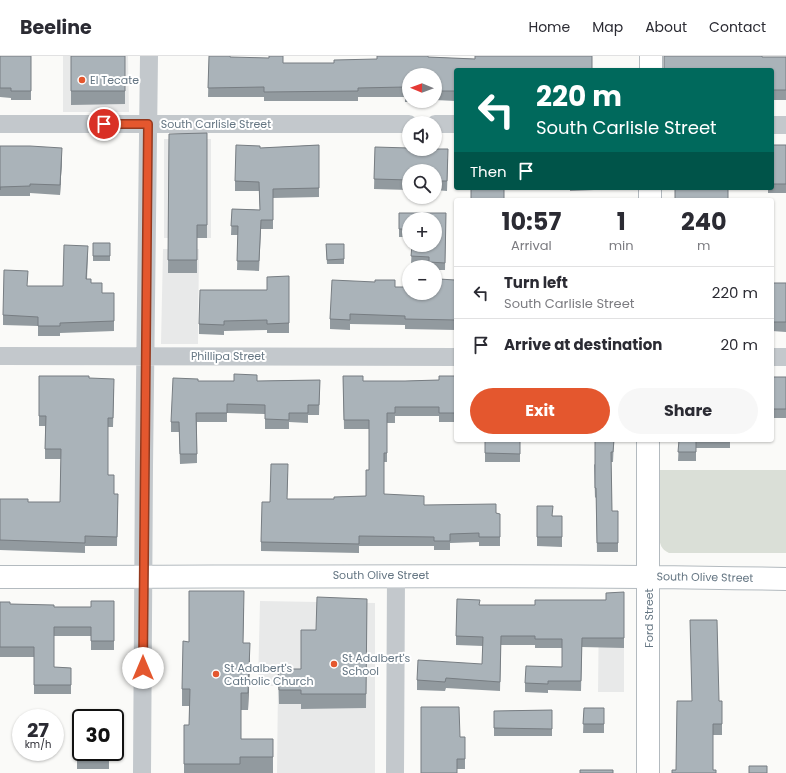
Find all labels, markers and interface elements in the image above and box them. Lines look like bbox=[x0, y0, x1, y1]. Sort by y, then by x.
text: Beeline bbox=[20, 14, 92, 41]
text: Home bbox=[528, 17, 570, 37]
text: Map bbox=[592, 17, 623, 37]
text: About bbox=[645, 17, 687, 37]
text: Contact bbox=[709, 17, 766, 37]
north arrow bbox=[402, 68, 442, 108]
map controls bbox=[402, 68, 442, 300]
place label: El Tecate bbox=[90, 72, 139, 88]
marker: El Tecate bbox=[77, 75, 87, 85]
text: 220 m bbox=[536, 77, 622, 116]
icon: left bbox=[470, 84, 522, 136]
pin bbox=[87, 107, 121, 141]
icon: arrive bbox=[93, 113, 115, 135]
text: South Carlisle Street bbox=[536, 115, 717, 140]
street label: South Carlisle Street bbox=[161, 116, 271, 132]
button: sound bbox=[402, 116, 442, 156]
icon: arrive bbox=[515, 160, 537, 182]
text: Then bbox=[470, 161, 507, 182]
button: search bbox=[402, 164, 442, 204]
text: 10:57 bbox=[501, 205, 561, 238]
text: 1 bbox=[617, 205, 626, 238]
text: 240 bbox=[681, 205, 727, 238]
button: + bbox=[402, 212, 442, 252]
text: Arrival bbox=[511, 236, 552, 255]
text: min bbox=[609, 236, 634, 255]
text: m bbox=[697, 236, 710, 255]
button: − bbox=[402, 260, 442, 300]
text: Turn left bbox=[504, 272, 568, 293]
icon: left bbox=[470, 282, 492, 304]
text: 220 m bbox=[712, 282, 758, 303]
text: South Carlisle Street bbox=[504, 294, 634, 313]
icon: arrive bbox=[470, 334, 492, 356]
text: Arrive at destination bbox=[504, 334, 662, 355]
text: 20 m bbox=[720, 334, 758, 355]
street label: Phillipa Street bbox=[191, 348, 265, 364]
button: Exit bbox=[470, 388, 610, 434]
button: Share bbox=[618, 388, 758, 434]
street label: South Olive Street bbox=[333, 567, 429, 583]
street label: South Olive Street bbox=[657, 568, 753, 586]
street label: Ford Street bbox=[641, 588, 657, 648]
position arrow bbox=[122, 647, 164, 689]
place label: St Adalbert's School bbox=[342, 650, 411, 679]
marker: St Adalbert's School bbox=[329, 659, 339, 669]
place label: St Adalbert's Catholic Church bbox=[224, 660, 313, 689]
marker: St Adalbert's Catholic Church bbox=[211, 669, 221, 679]
speed limit sign: 30 bbox=[72, 709, 124, 761]
text: 27 bbox=[27, 716, 49, 744]
text: km/h bbox=[25, 737, 51, 752]

